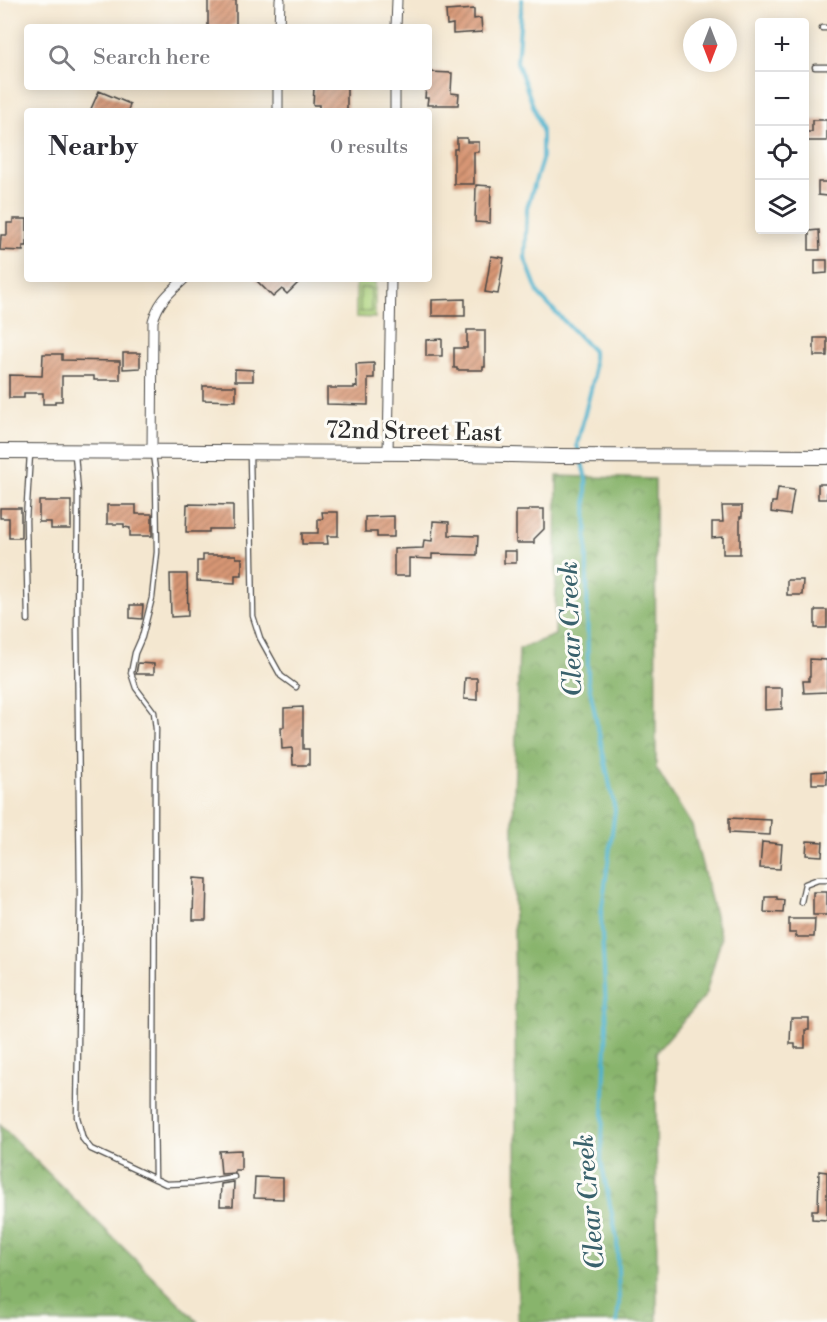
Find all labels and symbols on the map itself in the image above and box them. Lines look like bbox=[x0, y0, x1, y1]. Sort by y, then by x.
north arrow bbox=[683, 18, 737, 72]
street label: 72nd Street East bbox=[326, 415, 503, 449]
water label: Clear Creek bbox=[553, 561, 589, 697]
water label: Clear Creek bbox=[568, 1133, 612, 1271]

